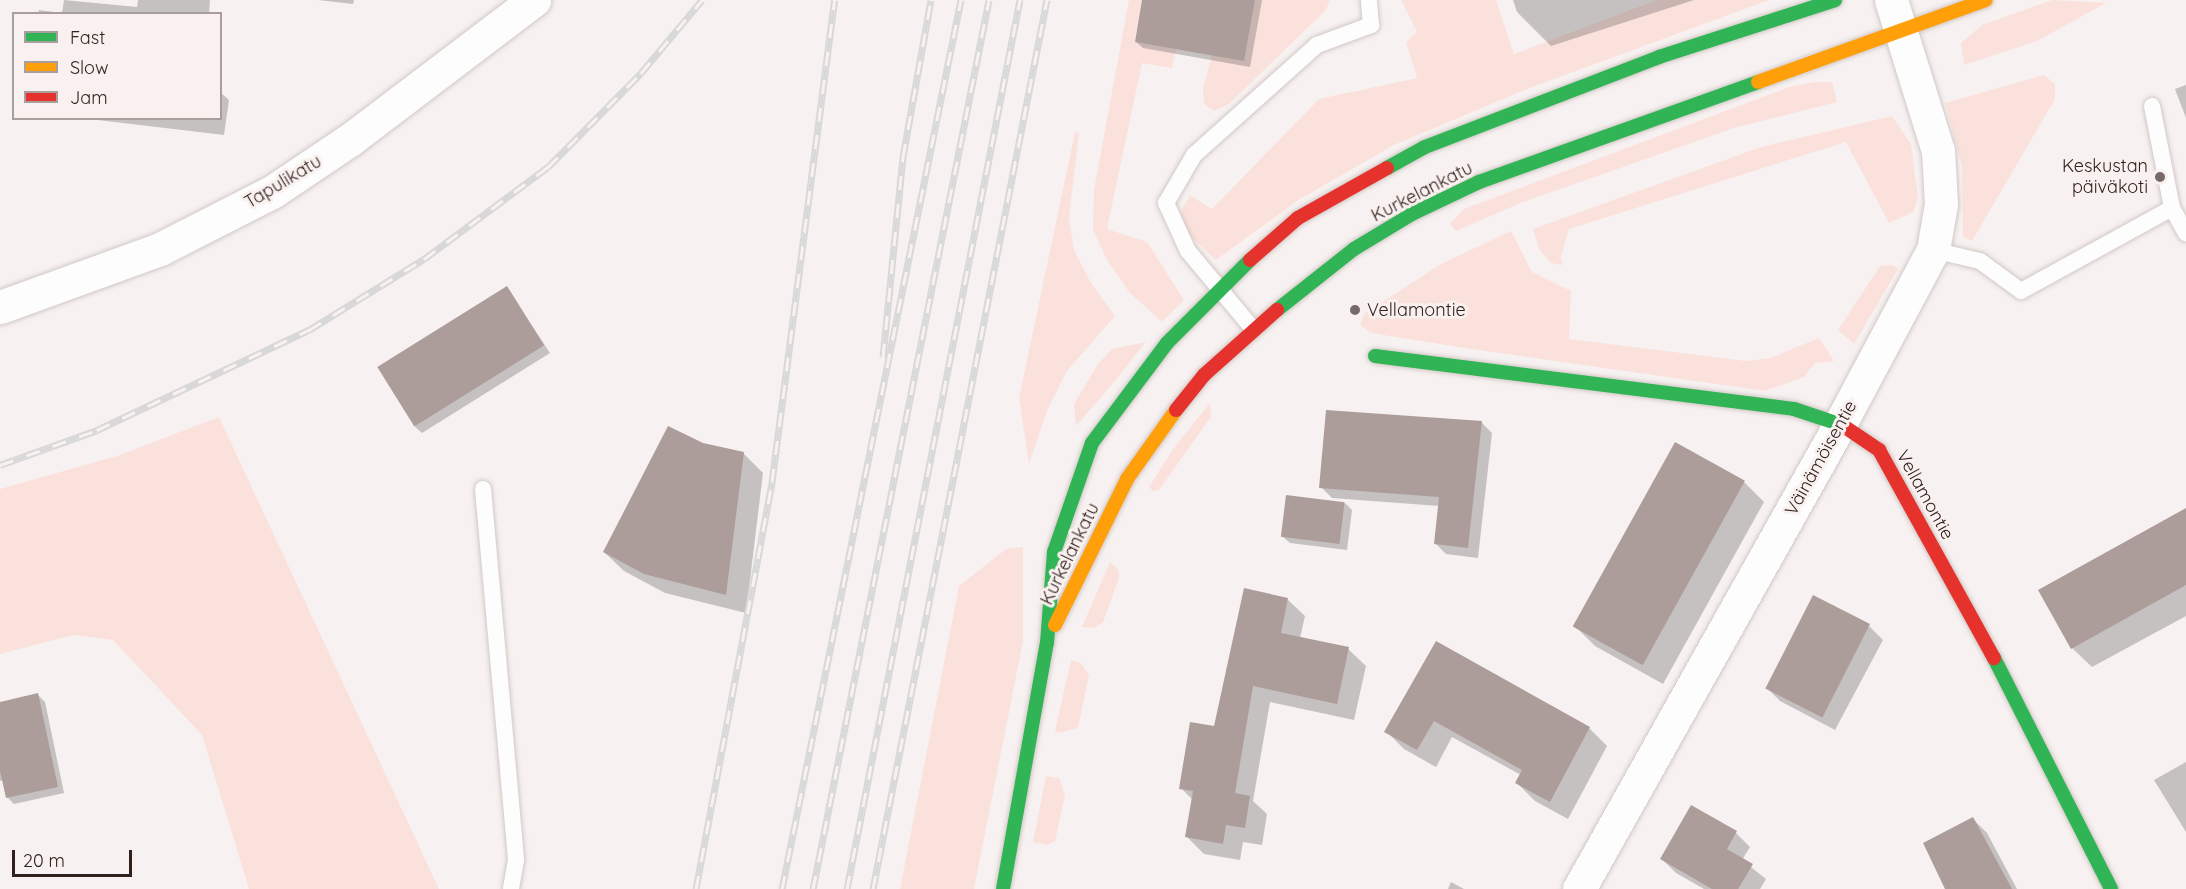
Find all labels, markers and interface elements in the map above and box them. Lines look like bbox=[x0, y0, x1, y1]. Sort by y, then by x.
legend bbox=[12, 12, 222, 120]
text: Fast bbox=[70, 26, 105, 49]
text: Slow bbox=[70, 56, 108, 79]
text: Jam bbox=[70, 86, 108, 109]
street label: Tapulikatu bbox=[241, 151, 325, 213]
place label: Keskustan päiväkoti bbox=[2062, 156, 2148, 198]
street label: Kurkelankatu bbox=[1368, 157, 1476, 227]
marker: Keskustan päiväkoti bbox=[2153, 170, 2167, 184]
place label: Vellamontie bbox=[1367, 299, 1466, 321]
marker: Vellamontie bbox=[1348, 303, 1362, 317]
street label: Väinämöisentie bbox=[1781, 397, 1861, 519]
street label: Vellamontie bbox=[1892, 447, 1958, 543]
street label: Kurkelankatu bbox=[1036, 499, 1104, 609]
scale bar bbox=[15, 838, 135, 876]
text: 20 m bbox=[23, 849, 65, 872]

